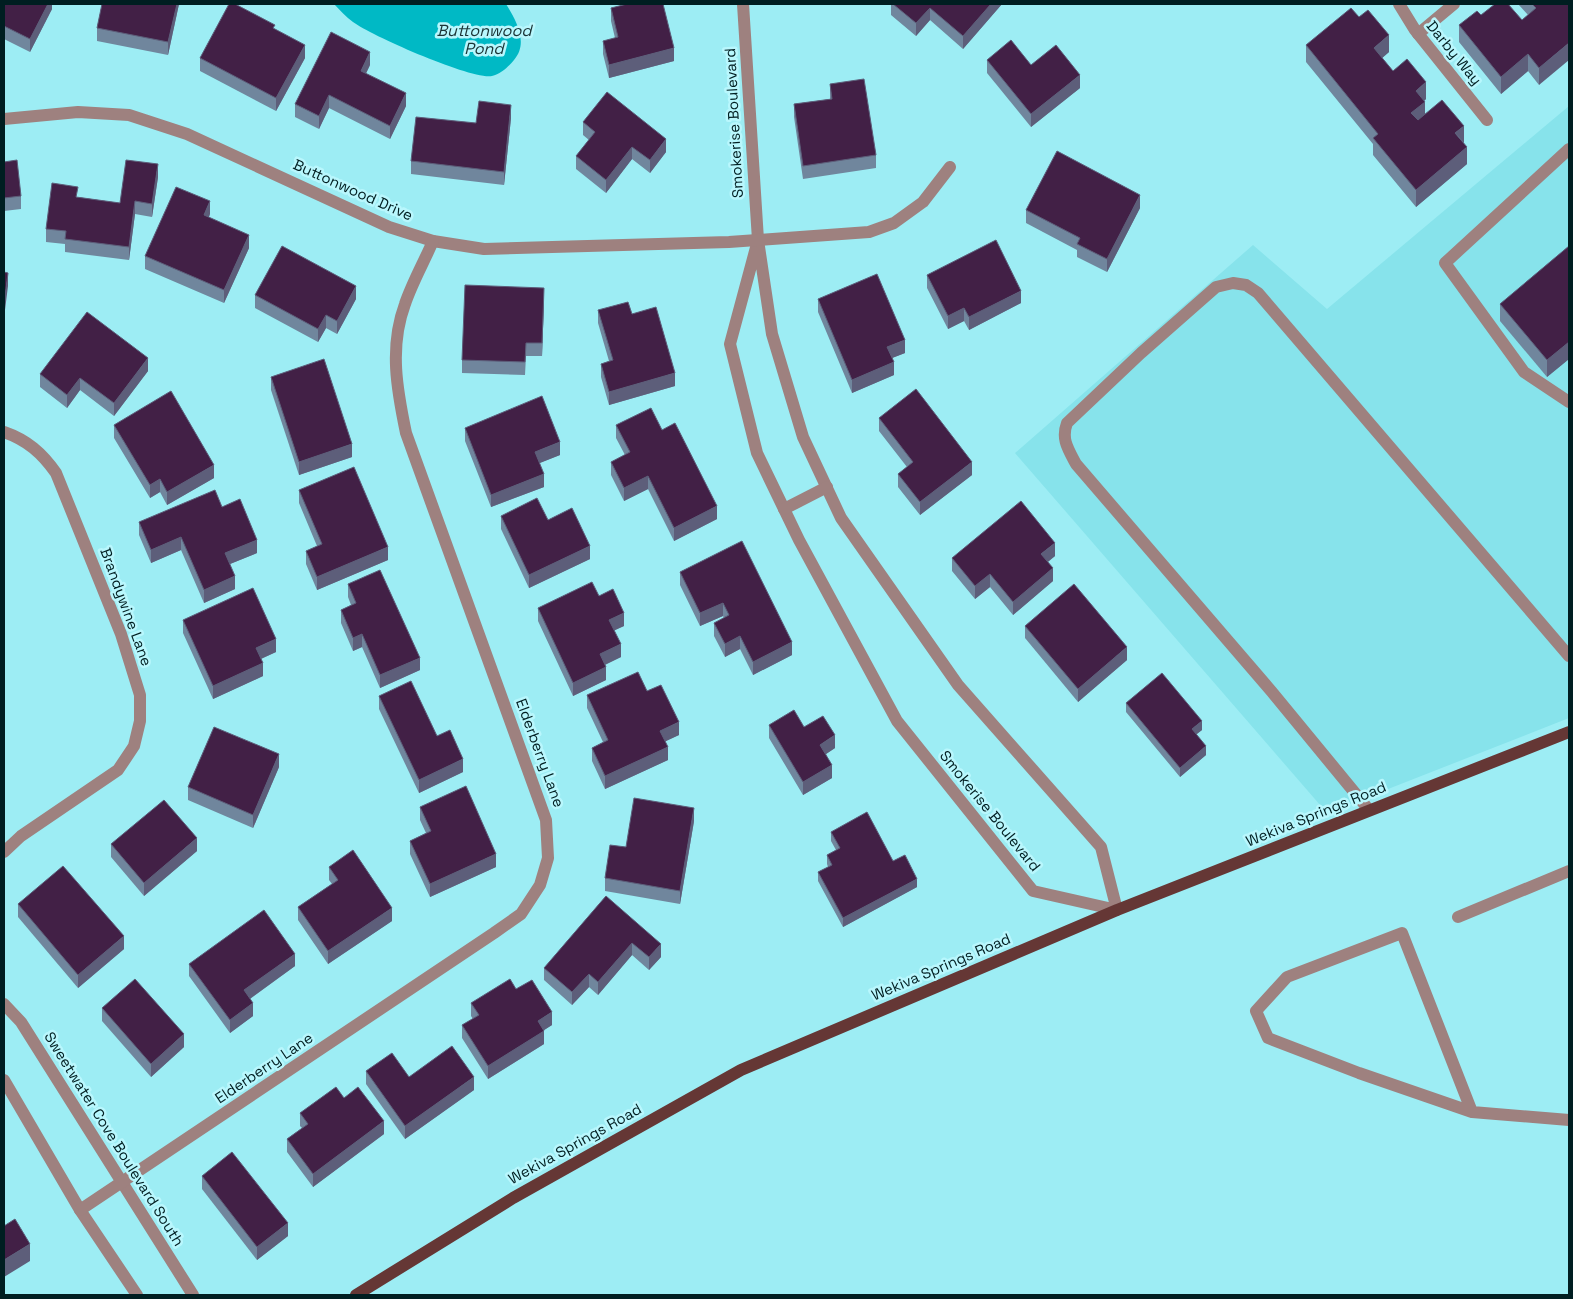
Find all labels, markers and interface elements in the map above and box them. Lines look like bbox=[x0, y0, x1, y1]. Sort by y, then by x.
street label: Darby Way bbox=[1423, 17, 1486, 89]
water label: Buttonwood Pond bbox=[436, 20, 533, 59]
street label: Smokerise Boulevard bbox=[720, 48, 747, 198]
street label: Buttonwood Drive bbox=[290, 155, 416, 225]
street label: Brandywine Lane bbox=[96, 545, 157, 669]
street label: Elderberry Lane bbox=[512, 696, 569, 810]
street label: Smokerise Boulevard bbox=[936, 746, 1045, 875]
street label: Wekiva Springs Road bbox=[1243, 777, 1389, 850]
street label: Wekiva Springs Road bbox=[868, 929, 1013, 1004]
street label: Sweetwater Cove Boulevard South bbox=[40, 1028, 189, 1249]
street label: Elderberry Lane bbox=[211, 1028, 316, 1107]
street label: Wekiva Springs Road bbox=[505, 1099, 645, 1188]

